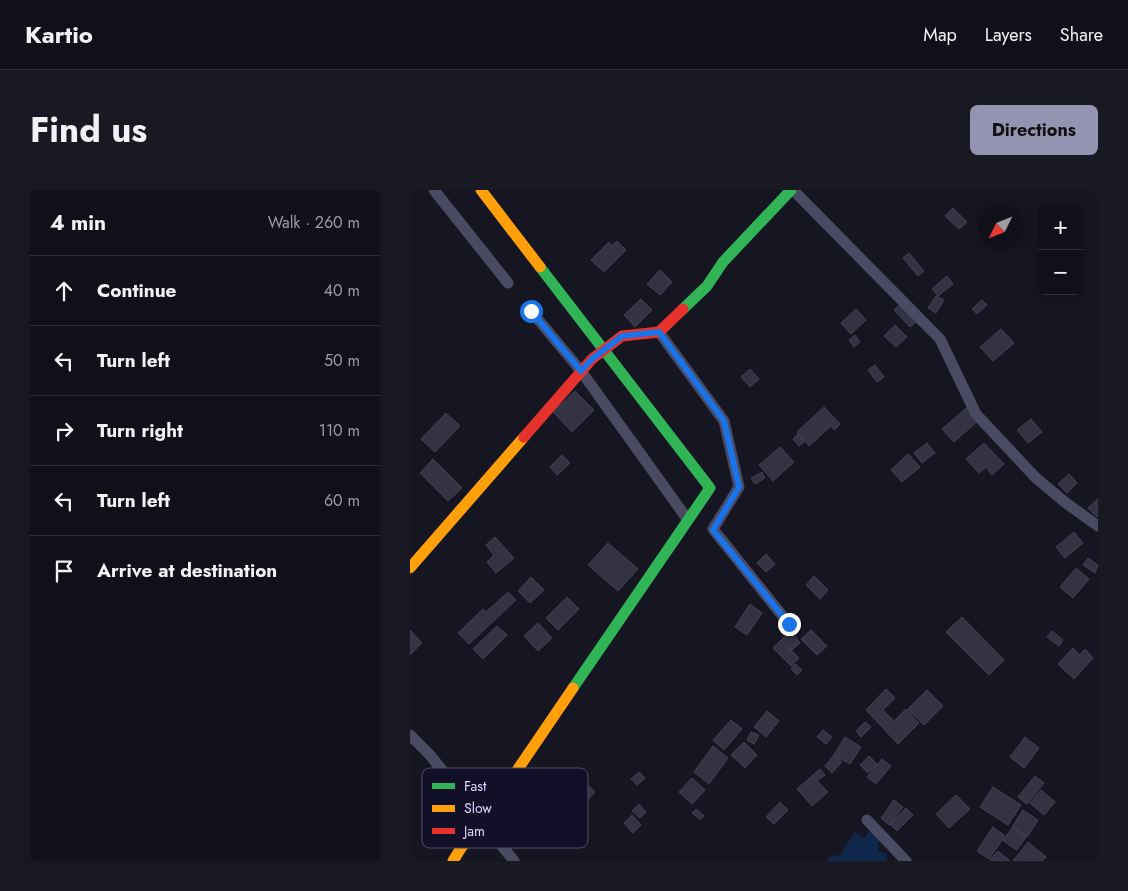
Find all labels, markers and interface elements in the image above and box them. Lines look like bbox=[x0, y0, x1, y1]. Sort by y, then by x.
text: Kartio bbox=[25, 17, 93, 52]
text: Map bbox=[923, 22, 957, 48]
text: Layers bbox=[985, 22, 1032, 48]
text: Share bbox=[1060, 22, 1103, 48]
text: Find us bbox=[30, 105, 147, 155]
button: Directions bbox=[970, 105, 1098, 155]
north arrow bbox=[978, 205, 1023, 250]
map controls bbox=[1038, 205, 1083, 295]
button: + bbox=[1038, 205, 1083, 250]
text: 4 min bbox=[50, 208, 106, 238]
text: Walk · 260 m bbox=[268, 211, 360, 234]
button: − bbox=[1038, 250, 1083, 295]
icon: ahead bbox=[50, 277, 78, 305]
text: Continue bbox=[97, 277, 176, 304]
text: 40 m bbox=[324, 279, 360, 302]
route start bbox=[520, 300, 543, 323]
icon: left bbox=[50, 347, 78, 375]
text: Turn left bbox=[97, 347, 170, 374]
text: 50 m bbox=[324, 349, 360, 372]
icon: right bbox=[50, 417, 78, 445]
text: Turn right bbox=[97, 417, 183, 444]
text: 110 m bbox=[319, 419, 360, 442]
icon: left bbox=[50, 487, 78, 515]
text: Turn left bbox=[97, 487, 170, 514]
text: 60 m bbox=[324, 489, 360, 512]
icon: arrive bbox=[50, 557, 78, 585]
text: Arrive at destination bbox=[97, 557, 277, 584]
route end bbox=[778, 613, 801, 636]
legend bbox=[422, 768, 588, 848]
text: Fast bbox=[464, 776, 487, 796]
text: Slow bbox=[464, 798, 492, 818]
text: Jam bbox=[462, 821, 485, 841]

